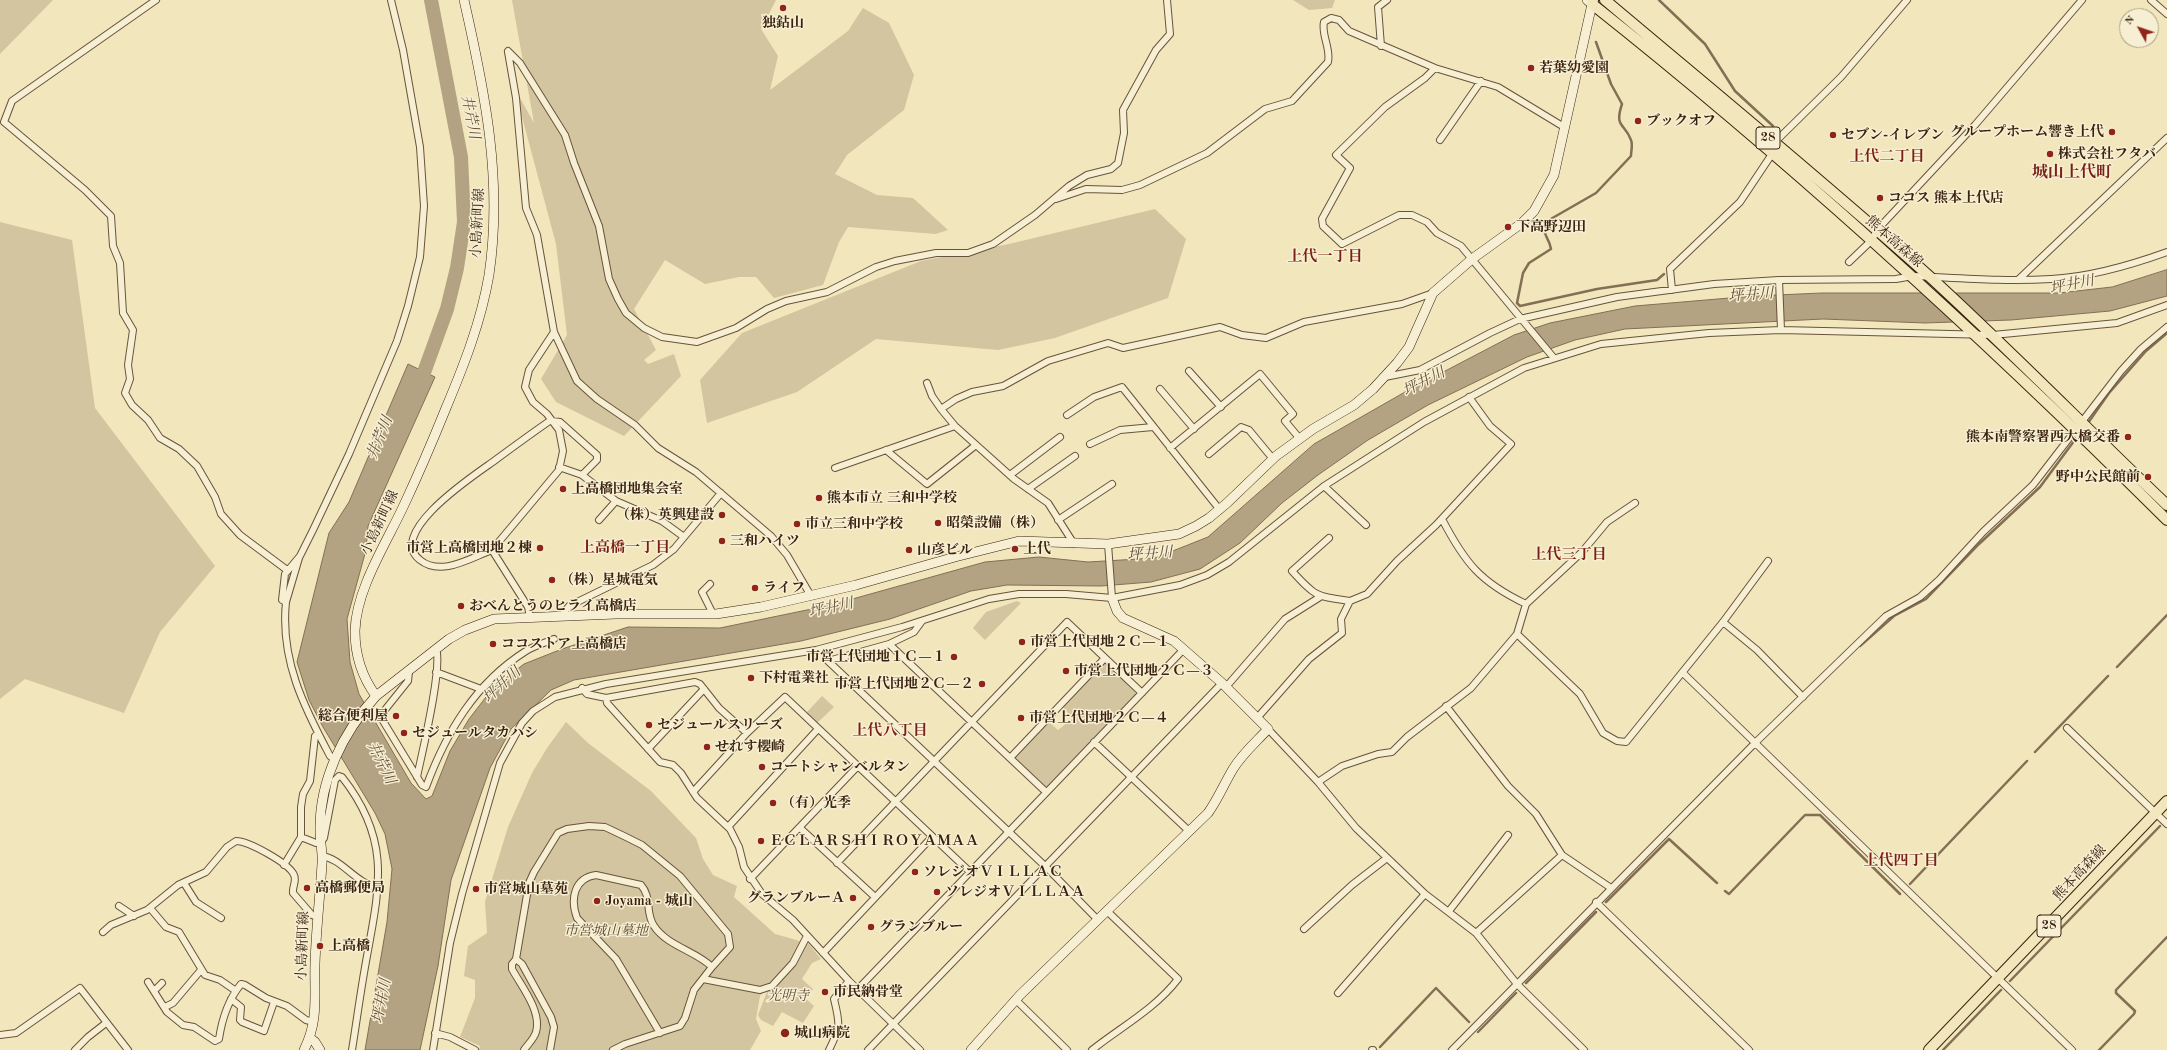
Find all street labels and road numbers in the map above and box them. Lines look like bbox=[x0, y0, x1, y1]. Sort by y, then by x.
road number: 28 bbox=[1756, 127, 1780, 149]
street label: 小島新町線 bbox=[468, 188, 488, 258]
street label: 熊本高森線 bbox=[1862, 213, 1926, 271]
street label: 小島新町線 bbox=[358, 488, 402, 558]
street label: 熊本高森線 bbox=[2050, 842, 2110, 904]
street label: 小島新町線 bbox=[293, 911, 313, 981]
road number: 28 bbox=[2037, 915, 2061, 937]

